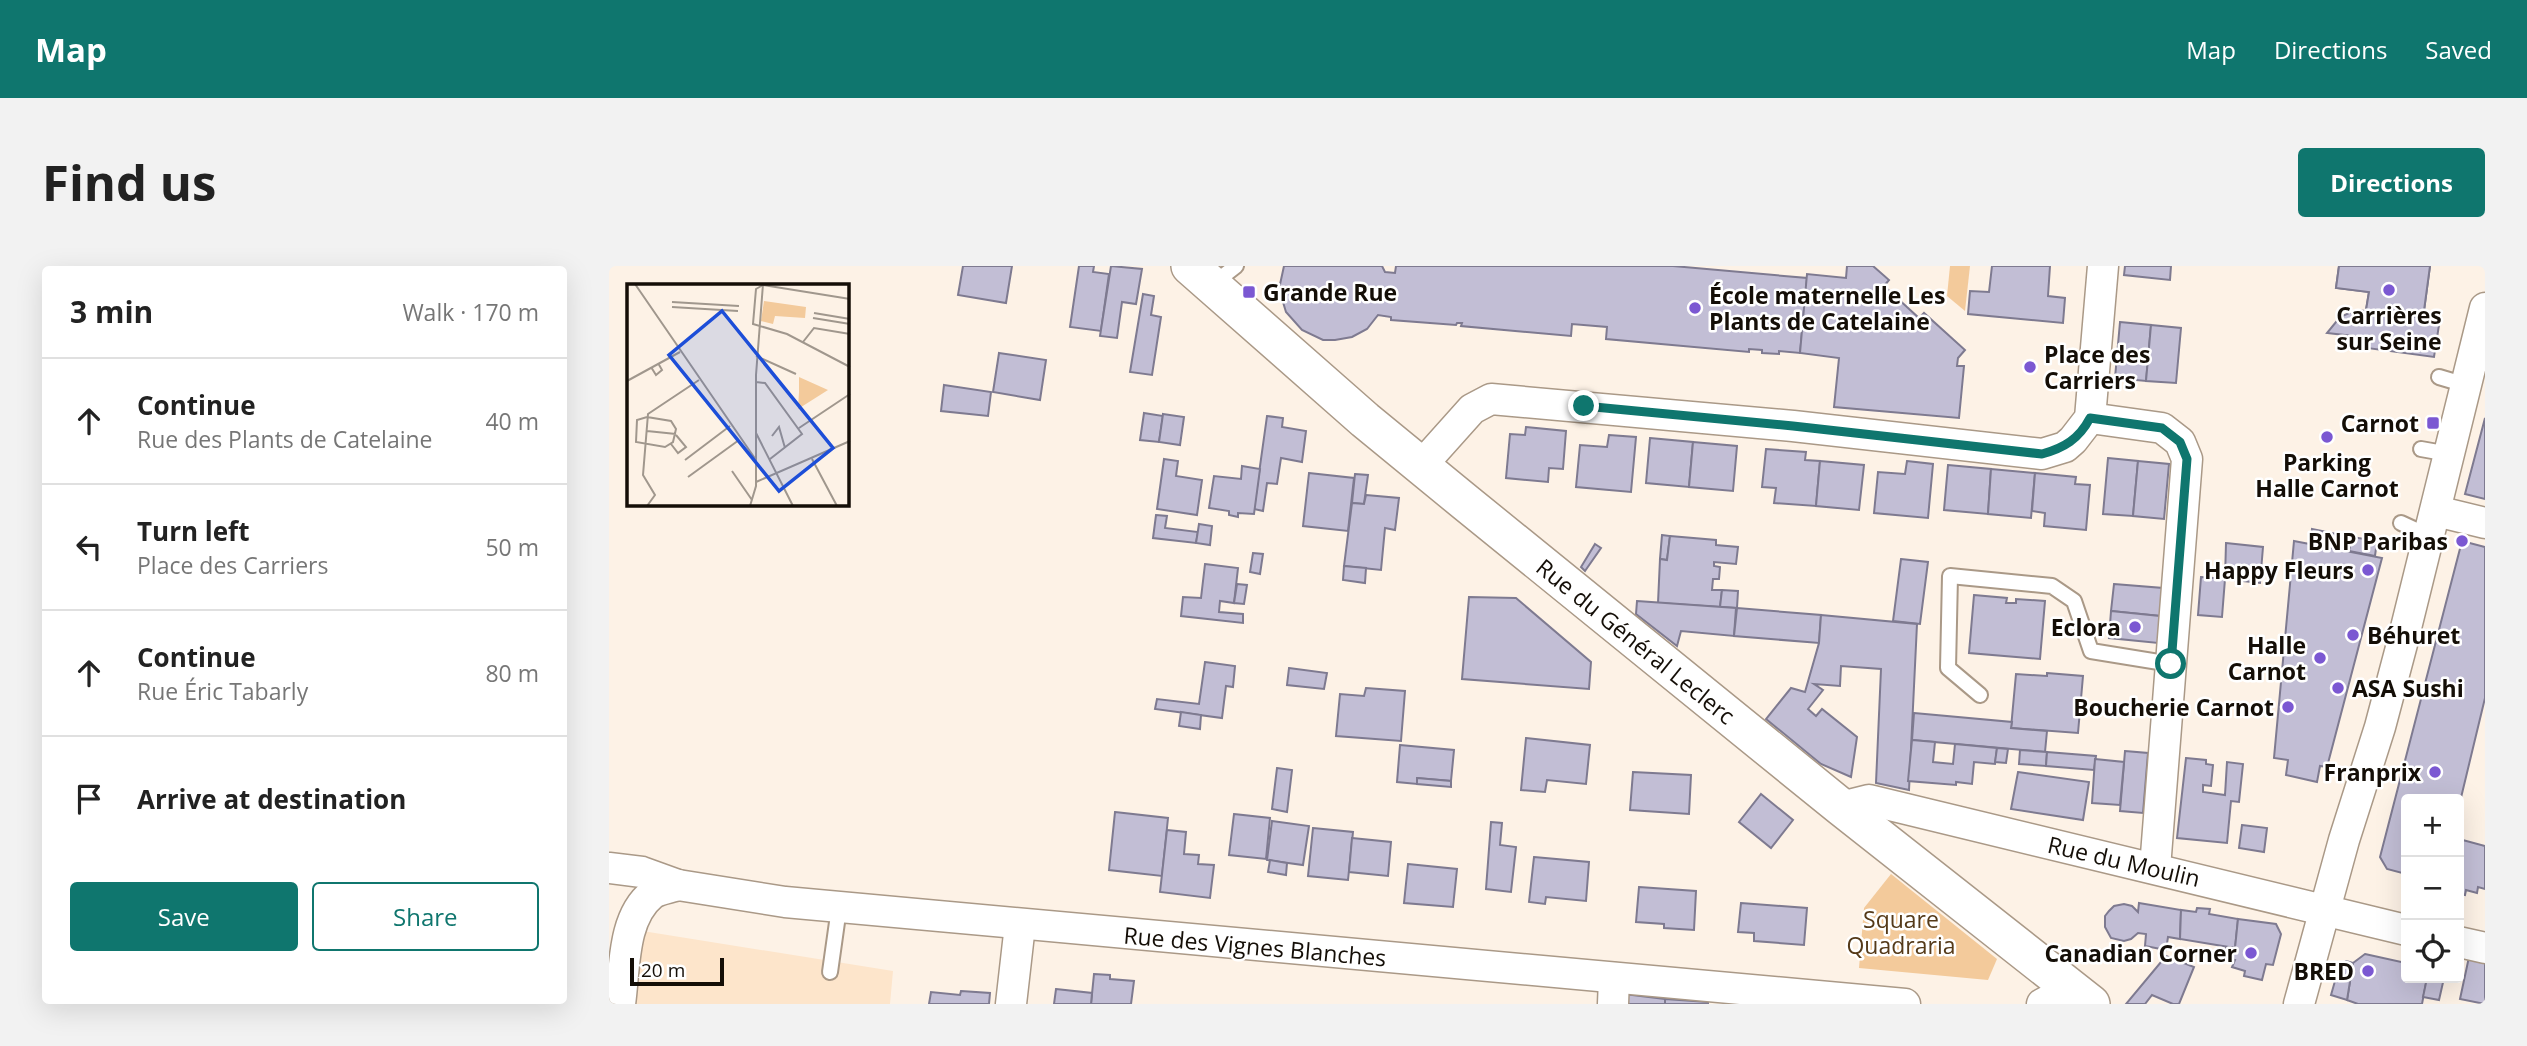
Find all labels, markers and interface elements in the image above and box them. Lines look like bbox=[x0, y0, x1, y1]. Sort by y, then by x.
text: Map bbox=[35, 27, 107, 72]
text: Map bbox=[2186, 33, 2236, 66]
text: Directions bbox=[2274, 33, 2387, 66]
text: Saved bbox=[2425, 33, 2492, 66]
button: Directions bbox=[2298, 148, 2485, 217]
text: Find us bbox=[42, 149, 216, 215]
place label: Grande Rue bbox=[1263, 276, 1397, 308]
place label: École maternelle Les Plants de Catelaine bbox=[1709, 279, 1945, 337]
marker: Carrières sur Seine bbox=[2381, 282, 2397, 298]
inset map bbox=[627, 284, 849, 506]
marker: Grande Rue bbox=[1241, 284, 1257, 300]
text: 3 min bbox=[70, 291, 153, 332]
text: Walk · 170 m bbox=[402, 296, 539, 328]
place label: Carrières sur Seine bbox=[2336, 299, 2442, 357]
marker: École maternelle Les Plants de Catelaine bbox=[1687, 300, 1703, 316]
place label: Place des Carriers bbox=[2044, 338, 2150, 396]
marker: Place des Carriers bbox=[2022, 359, 2038, 375]
text: Continue bbox=[137, 387, 256, 423]
route end bbox=[1568, 390, 1599, 421]
icon: ahead bbox=[70, 402, 108, 440]
text: 40 m bbox=[485, 405, 539, 437]
place label: Carnot bbox=[2341, 407, 2419, 439]
marker: Carnot bbox=[2425, 415, 2441, 431]
text: Rue des Plants de Catelaine bbox=[137, 423, 433, 455]
marker: Parking Halle Carnot bbox=[2319, 429, 2335, 445]
place label: Parking Halle Carnot bbox=[2255, 446, 2399, 504]
text: Turn left bbox=[137, 513, 249, 549]
place label: BNP Paribas bbox=[2308, 525, 2448, 557]
icon: left bbox=[70, 528, 108, 566]
text: 50 m bbox=[485, 531, 539, 563]
marker: BNP Paribas bbox=[2454, 533, 2470, 549]
text: Place des Carriers bbox=[137, 549, 328, 581]
street label: Rue du Général Leclerc bbox=[1530, 551, 1742, 731]
place label: Happy Fleurs bbox=[2204, 554, 2354, 586]
marker: Happy Fleurs bbox=[2360, 562, 2376, 578]
place label: Eclora bbox=[2051, 611, 2121, 643]
marker: Eclora bbox=[2127, 619, 2143, 635]
place label: Béhuret bbox=[2367, 619, 2460, 651]
marker: Béhuret bbox=[2345, 627, 2361, 643]
place label: Halle Carnot bbox=[2228, 629, 2306, 687]
text: Continue bbox=[137, 639, 256, 675]
route start bbox=[2155, 648, 2186, 679]
marker: Halle Carnot bbox=[2312, 650, 2328, 666]
icon: ahead bbox=[70, 654, 108, 692]
text: 80 m bbox=[485, 657, 539, 689]
place label: ASA Sushi bbox=[2352, 672, 2464, 704]
text: Rue Éric Tabarly bbox=[137, 675, 308, 707]
marker: ASA Sushi bbox=[2330, 680, 2346, 696]
place label: Boucherie Carnot bbox=[2073, 691, 2274, 723]
marker: Boucherie Carnot bbox=[2280, 699, 2296, 715]
place label: Franprix bbox=[2324, 756, 2422, 788]
marker: Franprix bbox=[2427, 764, 2443, 780]
icon: arrive bbox=[70, 780, 108, 818]
text: Arrive at destination bbox=[137, 781, 406, 817]
map controls bbox=[2401, 794, 2464, 983]
button: + bbox=[2401, 794, 2464, 857]
street label: Rue du Moulin bbox=[2045, 828, 2203, 894]
button: − bbox=[2401, 857, 2464, 920]
button: Save bbox=[70, 882, 298, 951]
button: Share bbox=[312, 882, 539, 951]
park label: Square Quadraria bbox=[1846, 903, 1956, 961]
street label: Rue des Vignes Blanches bbox=[1122, 919, 1388, 973]
button: locate bbox=[2401, 920, 2464, 983]
place label: Canadian Corner bbox=[2044, 937, 2237, 969]
marker: Canadian Corner bbox=[2243, 945, 2259, 961]
scale bar bbox=[630, 955, 725, 987]
place label: BRED bbox=[2293, 955, 2354, 987]
text: 20 m bbox=[641, 957, 685, 983]
marker: BRED bbox=[2360, 963, 2376, 979]

